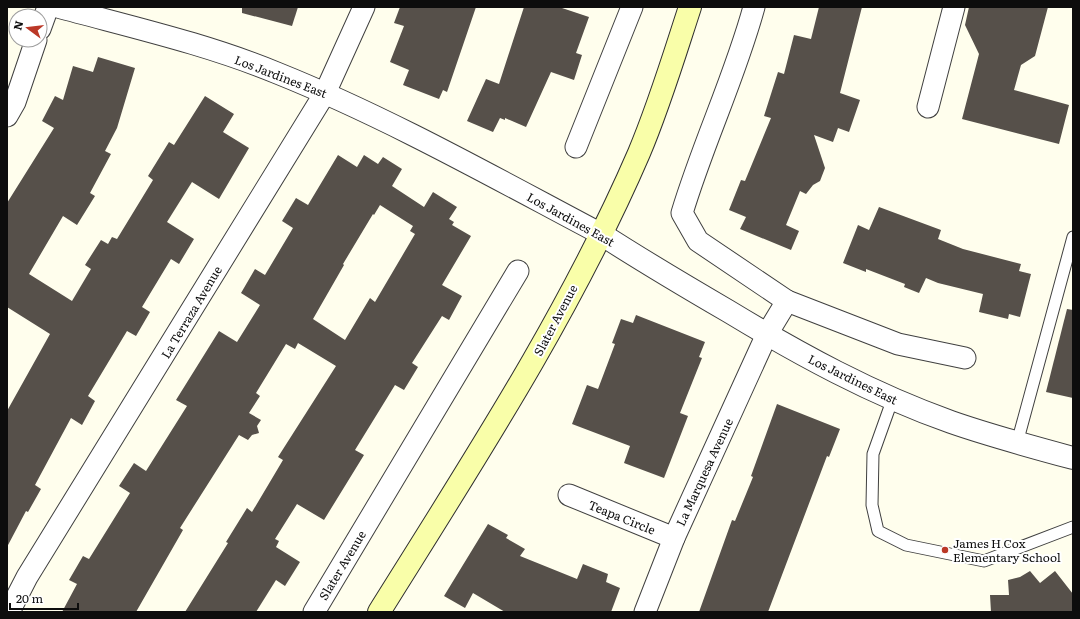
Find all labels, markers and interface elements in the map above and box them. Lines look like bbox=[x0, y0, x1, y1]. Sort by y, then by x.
north arrow bbox=[8, 8, 48, 48]
text: N bbox=[8, 19, 26, 32]
street label: Los Jardines East bbox=[232, 50, 330, 102]
street label: Los Jardines East bbox=[524, 187, 618, 251]
street label: La Terraza Avenue bbox=[156, 262, 226, 362]
street label: Slater Avenue bbox=[529, 281, 581, 359]
street label: Los Jardines East bbox=[805, 350, 901, 409]
street label: La Marquesa Avenue bbox=[671, 415, 737, 529]
street label: Teapa Circle bbox=[586, 495, 658, 539]
street label: Slater Avenue bbox=[314, 527, 370, 603]
place label: James H Cox Elementary School bbox=[953, 534, 1061, 566]
marker: James H Cox Elementary School bbox=[940, 545, 950, 555]
scale bar bbox=[10, 585, 78, 611]
text: 20 m bbox=[16, 589, 43, 607]

